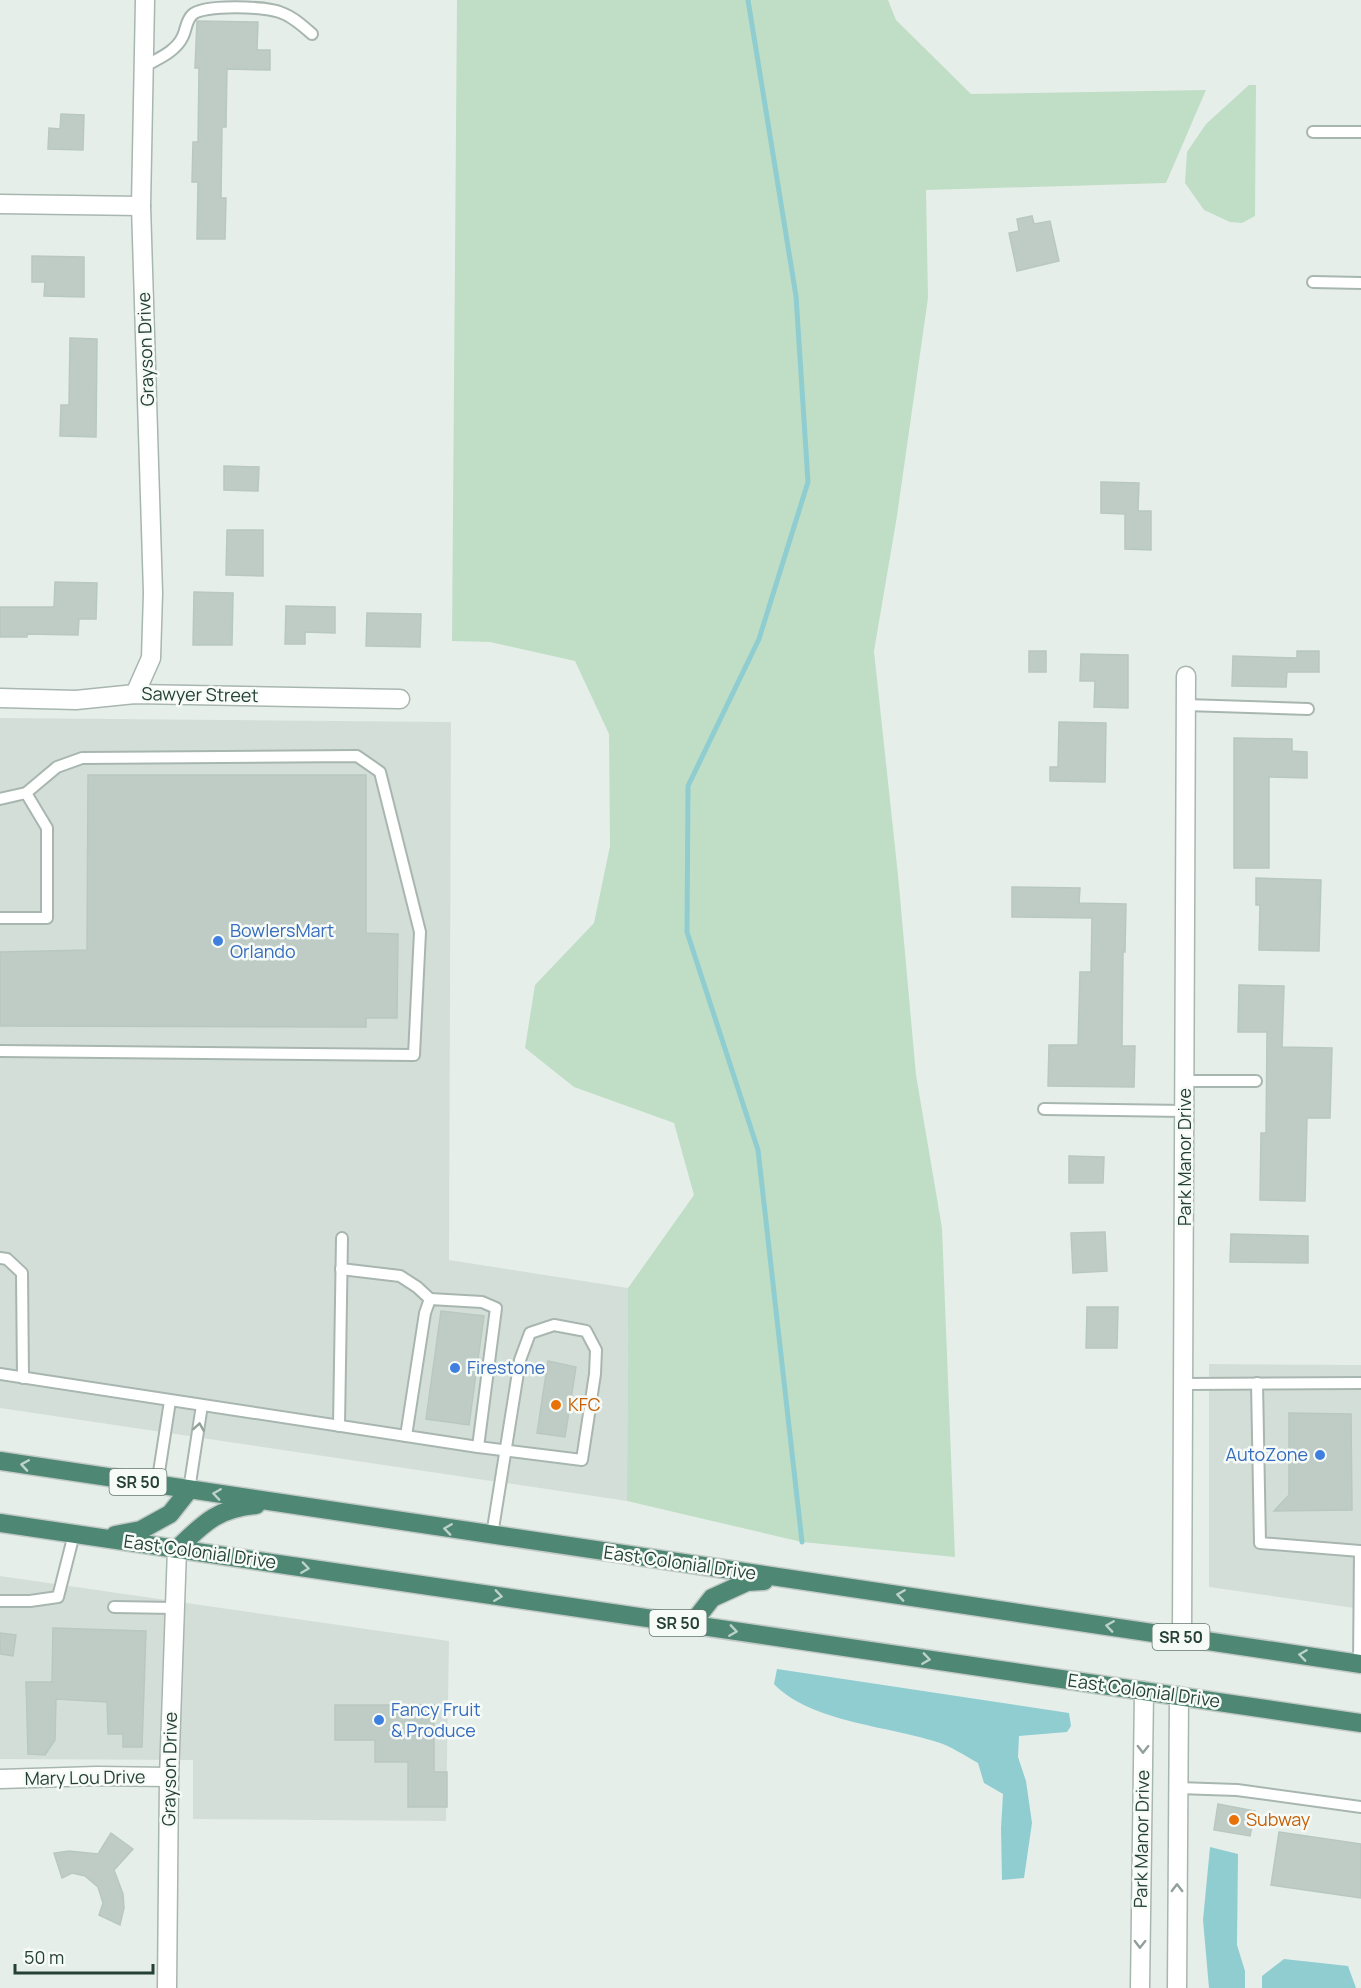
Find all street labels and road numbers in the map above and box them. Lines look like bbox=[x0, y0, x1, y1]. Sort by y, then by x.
street label: Grayson Drive bbox=[131, 292, 159, 407]
street label: Sawyer Street bbox=[141, 681, 259, 707]
street label: Park Manor Drive bbox=[1172, 1088, 1196, 1226]
road number: SR 50 bbox=[110, 1469, 166, 1495]
street label: East Colonial Drive bbox=[122, 1528, 278, 1574]
street label: East Colonial Drive bbox=[602, 1539, 758, 1585]
road number: SR 50 bbox=[650, 1610, 706, 1636]
road number: SR 50 bbox=[1152, 1624, 1210, 1650]
street label: East Colonial Drive bbox=[1066, 1667, 1222, 1713]
street label: Grayson Drive bbox=[156, 1712, 182, 1826]
street label: Mary Lou Drive bbox=[24, 1764, 146, 1790]
street label: Park Manor Drive bbox=[1128, 1770, 1154, 1908]

